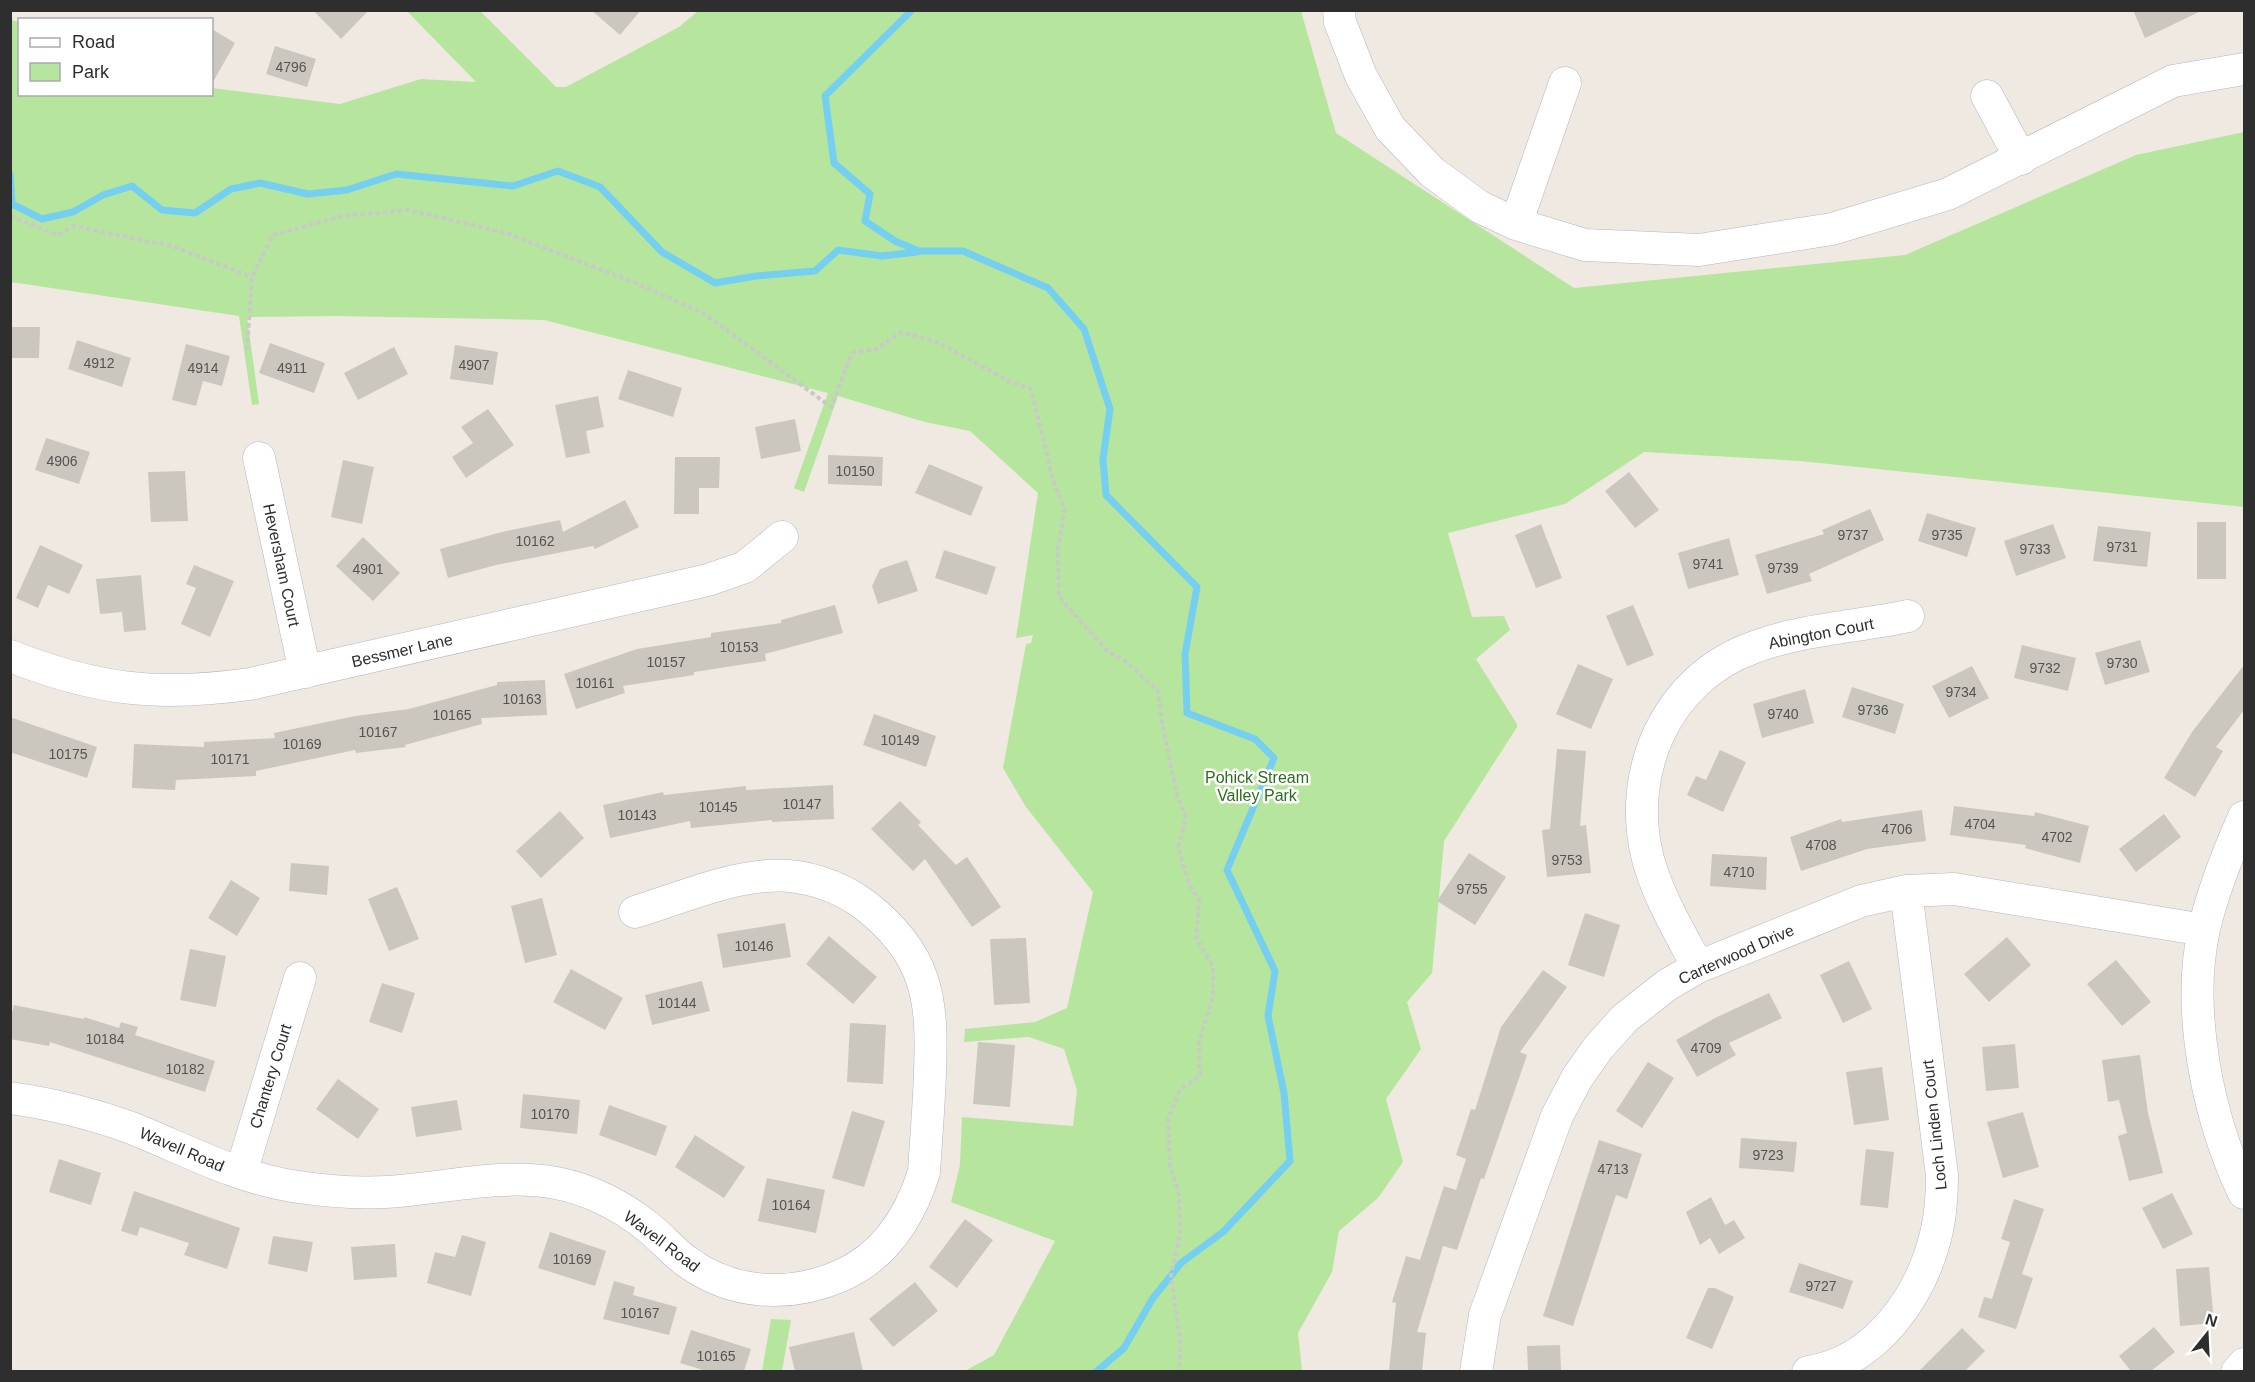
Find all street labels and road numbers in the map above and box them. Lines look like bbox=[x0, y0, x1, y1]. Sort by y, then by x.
street label: Heversham Court bbox=[260, 502, 303, 629]
street label: Abington Court bbox=[1767, 615, 1876, 652]
street label: Bessmer Lane bbox=[350, 631, 454, 670]
street label: Carterwood Drive bbox=[1676, 921, 1797, 988]
street label: Chantery Court bbox=[246, 1021, 295, 1131]
street label: Loch Linden Court bbox=[1919, 1058, 1950, 1191]
street label: Wavell Road bbox=[137, 1124, 227, 1175]
street label: Wavell Road bbox=[621, 1207, 703, 1275]

